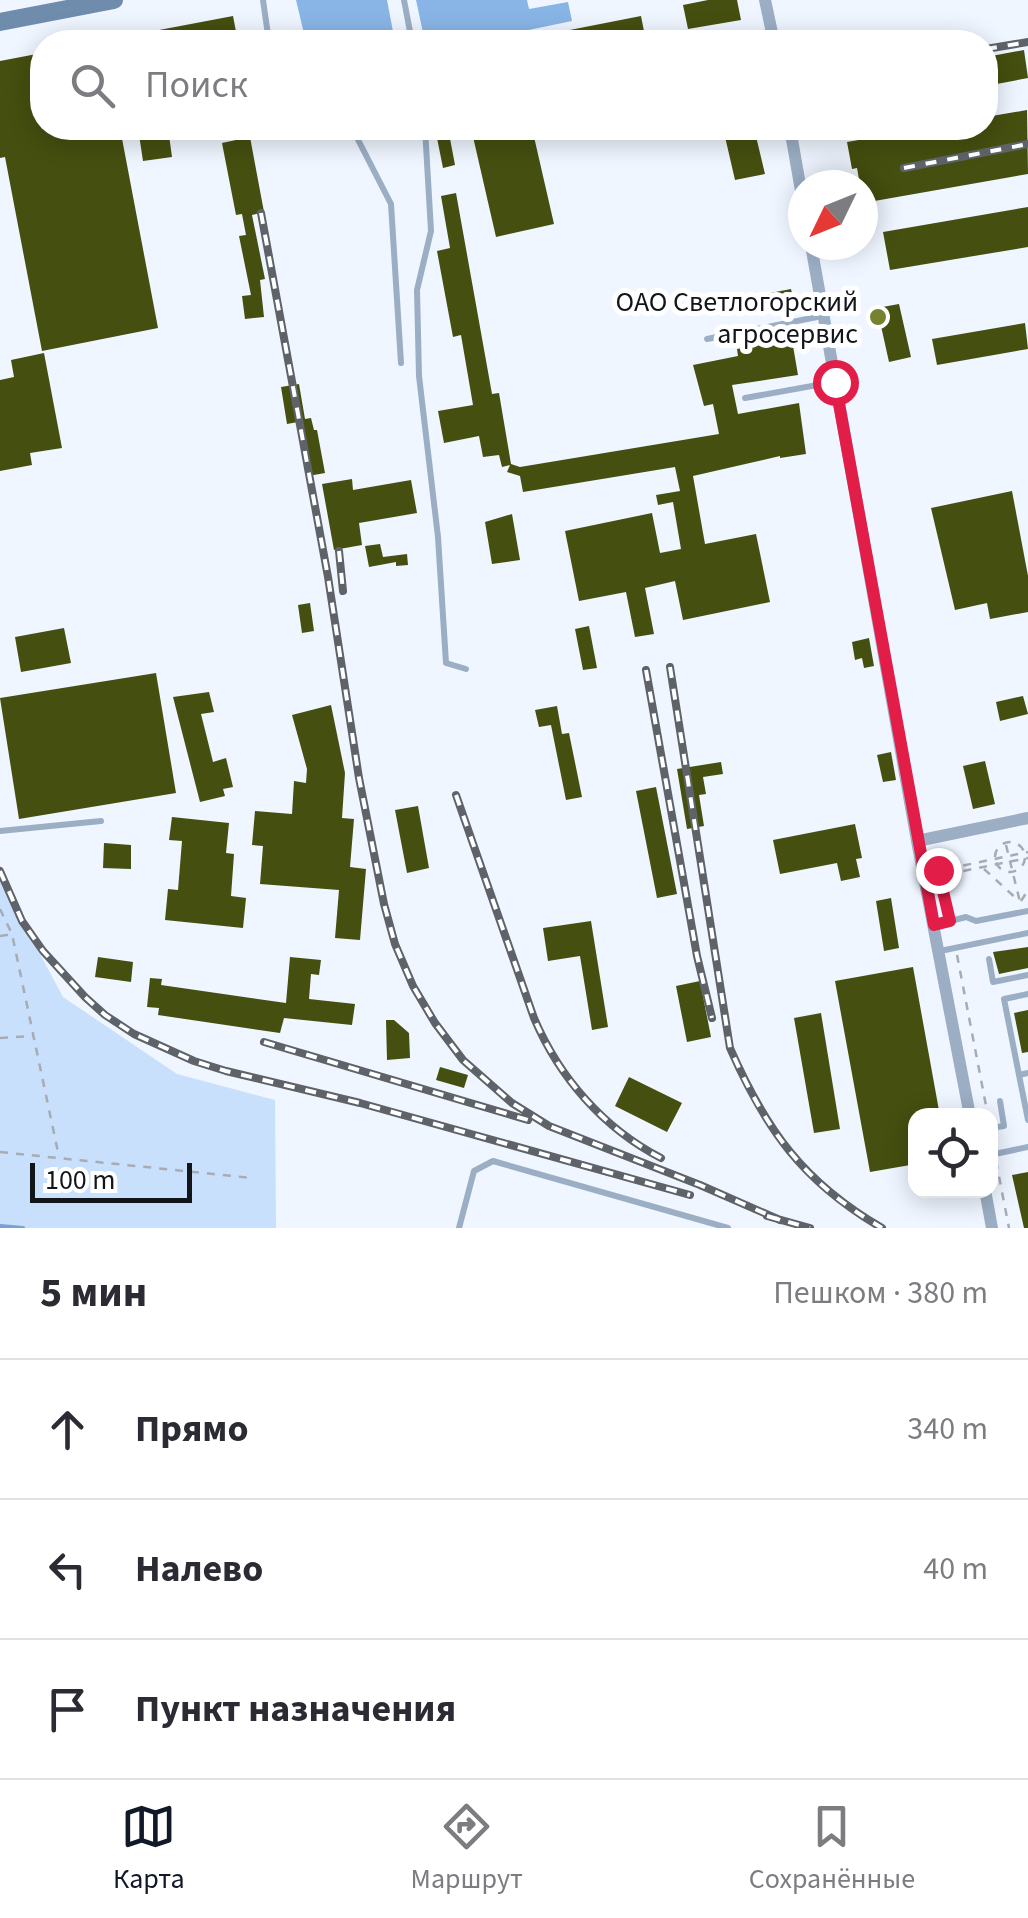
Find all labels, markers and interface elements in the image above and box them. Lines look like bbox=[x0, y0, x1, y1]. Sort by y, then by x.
search box bbox=[30, 30, 998, 140]
icon: search bbox=[65, 58, 120, 113]
text: Поиск bbox=[145, 58, 248, 112]
north arrow bbox=[788, 170, 878, 260]
place label: ОАО Светлогорский агросервис bbox=[616, 282, 858, 354]
marker: ОАО Светлогорский агросервис bbox=[867, 306, 889, 328]
route start bbox=[813, 360, 859, 406]
route end bbox=[916, 848, 962, 894]
map controls bbox=[908, 1108, 998, 1198]
button: locate bbox=[908, 1108, 998, 1198]
scale bar bbox=[30, 1158, 192, 1202]
text: 100 m bbox=[45, 1160, 116, 1200]
text: 5 мин bbox=[40, 1263, 147, 1323]
text: Пешком · 380 m bbox=[773, 1270, 988, 1316]
icon: ahead bbox=[40, 1402, 95, 1457]
text: Прямо bbox=[135, 1402, 249, 1456]
text: 340 m bbox=[907, 1406, 988, 1452]
icon: left bbox=[40, 1542, 95, 1597]
text: Налево bbox=[135, 1542, 263, 1596]
text: 40 m bbox=[923, 1546, 988, 1592]
icon: arrive bbox=[40, 1682, 95, 1737]
text: Пункт назначения bbox=[135, 1682, 456, 1736]
tab: Карта bbox=[113, 1799, 185, 1899]
tab: Маршрут bbox=[411, 1799, 523, 1899]
tab: Сохранённые bbox=[749, 1799, 915, 1899]

